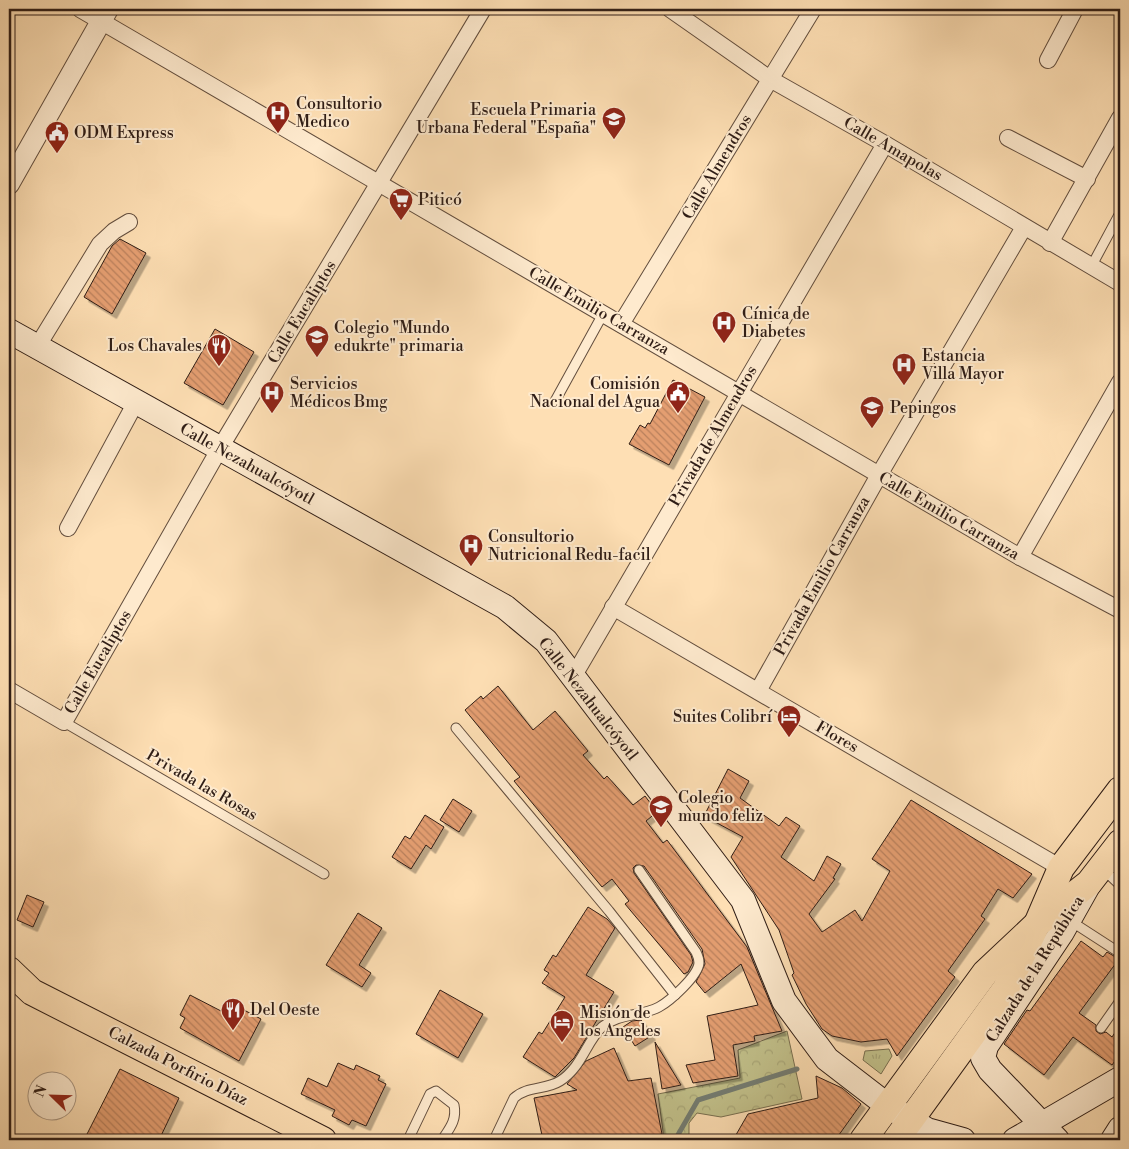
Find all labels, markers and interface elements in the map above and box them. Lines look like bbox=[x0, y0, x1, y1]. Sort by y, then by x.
place label: Consultorio Medico bbox=[296, 94, 382, 132]
hospital icon: Consultorio Medico bbox=[265, 100, 291, 134]
place label: Escuela Primaria Urbana Federal "España" bbox=[416, 100, 597, 138]
school or university icon: Escuela Primaria Urbana Federal "España" bbox=[601, 106, 627, 140]
street label: Calle Almendros bbox=[678, 111, 756, 223]
street label: Calle Amapolas bbox=[840, 113, 946, 185]
public building icon: ODM Express bbox=[44, 120, 70, 154]
place label: ODM Express bbox=[74, 123, 174, 143]
supermarket icon: Piticó bbox=[388, 187, 414, 221]
place label: Piticó bbox=[418, 190, 462, 210]
street label: Calle Eucaliptos bbox=[263, 257, 341, 367]
street label: Calle Emilio Carranza bbox=[525, 263, 674, 360]
place label: Cínica de Diabetes bbox=[742, 304, 810, 342]
hospital icon: Cínica de Diabetes bbox=[711, 310, 737, 344]
place label: Colegio "Mundo edukrte" primaria bbox=[334, 318, 465, 356]
school or university icon: Colegio "Mundo edukrte" primaria bbox=[304, 324, 330, 358]
restaurant icon: Los Chavales bbox=[206, 333, 232, 367]
place label: Los Chavales bbox=[108, 336, 202, 356]
place label: Estancia Villa Mayor bbox=[921, 346, 1004, 384]
hospital icon: Estancia Villa Mayor bbox=[891, 352, 917, 386]
street label: Privada de Almendros bbox=[664, 362, 762, 510]
place label: Servicios Médicos Bmg bbox=[290, 374, 388, 412]
place label: Comisión Nacional del Agua bbox=[530, 374, 661, 412]
hospital icon: Servicios Médicos Bmg bbox=[259, 380, 285, 414]
public building icon: Comisión Nacional del Agua bbox=[665, 380, 691, 414]
school or university icon: Pepingos bbox=[859, 395, 885, 429]
place label: Pepingos bbox=[890, 398, 956, 418]
street label: Calle Nezahualcóyotl bbox=[176, 419, 318, 509]
street label: Calle Emilio Carranza bbox=[875, 468, 1024, 565]
street label: Privada Emilio Carranza bbox=[770, 492, 875, 659]
place label: Consultorio Nutricional Redu-facil bbox=[488, 527, 651, 565]
hospital icon: Consultorio Nutricional Redu-facil bbox=[458, 533, 484, 567]
street label: Calle Eucaliptos bbox=[60, 606, 136, 718]
street label: Calle Nezahualcóyotl bbox=[534, 633, 642, 765]
hotel icon: Suites Colibrí bbox=[776, 704, 802, 738]
place label: Suites Colibrí bbox=[673, 707, 773, 727]
street label: Flores bbox=[812, 717, 862, 757]
street label: Privada las Rosas bbox=[143, 745, 261, 825]
place label: Colegio mundo feliz bbox=[678, 788, 763, 826]
school or university icon: Colegio mundo feliz bbox=[648, 794, 674, 828]
street label: Calzada de la República bbox=[982, 891, 1089, 1046]
restaurant icon: Del Oeste bbox=[220, 997, 246, 1031]
place label: Del Oeste bbox=[250, 1000, 320, 1020]
place label: Misión de los Angeles bbox=[580, 1003, 661, 1041]
hotel icon: Misión de los Angeles bbox=[549, 1009, 575, 1043]
street label: Calzada Porfirio Díaz bbox=[105, 1022, 251, 1110]
north arrow bbox=[28, 1072, 78, 1122]
text: N bbox=[31, 1083, 51, 1100]

